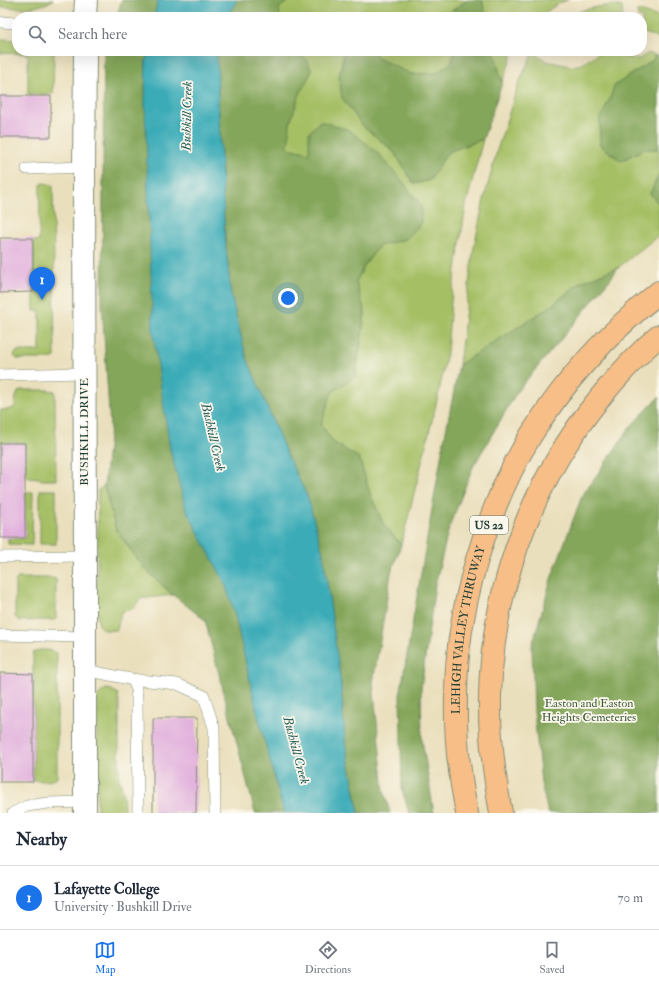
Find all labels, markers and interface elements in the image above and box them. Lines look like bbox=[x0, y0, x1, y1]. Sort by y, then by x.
search box bbox=[12, 12, 647, 56]
icon: search bbox=[26, 23, 48, 45]
text: Search here bbox=[58, 25, 127, 44]
water label: Bushkill Creek bbox=[178, 81, 196, 152]
pin: 1 bbox=[29, 267, 55, 300]
your location bbox=[278, 288, 298, 308]
street label: BUSHKILL DRIVE bbox=[77, 378, 92, 486]
water label: Bushkill Creek bbox=[197, 401, 229, 473]
road number: US 22 bbox=[470, 516, 508, 534]
street label: LEHIGH VALLEY THRUWAY bbox=[449, 543, 489, 714]
park label: Easton and Easton Heights Cemeteries bbox=[542, 696, 636, 725]
water label: Bushkill Creek bbox=[279, 714, 313, 786]
text: Nearby bbox=[16, 829, 67, 850]
text: Lafayette College bbox=[54, 880, 160, 899]
text: 1 bbox=[27, 890, 31, 906]
text: 70 m bbox=[618, 890, 643, 906]
text: University · Bushkill Drive bbox=[54, 899, 192, 915]
tab: Map bbox=[94, 939, 116, 976]
tab: Directions bbox=[305, 939, 351, 976]
tab: Saved bbox=[540, 939, 565, 976]

